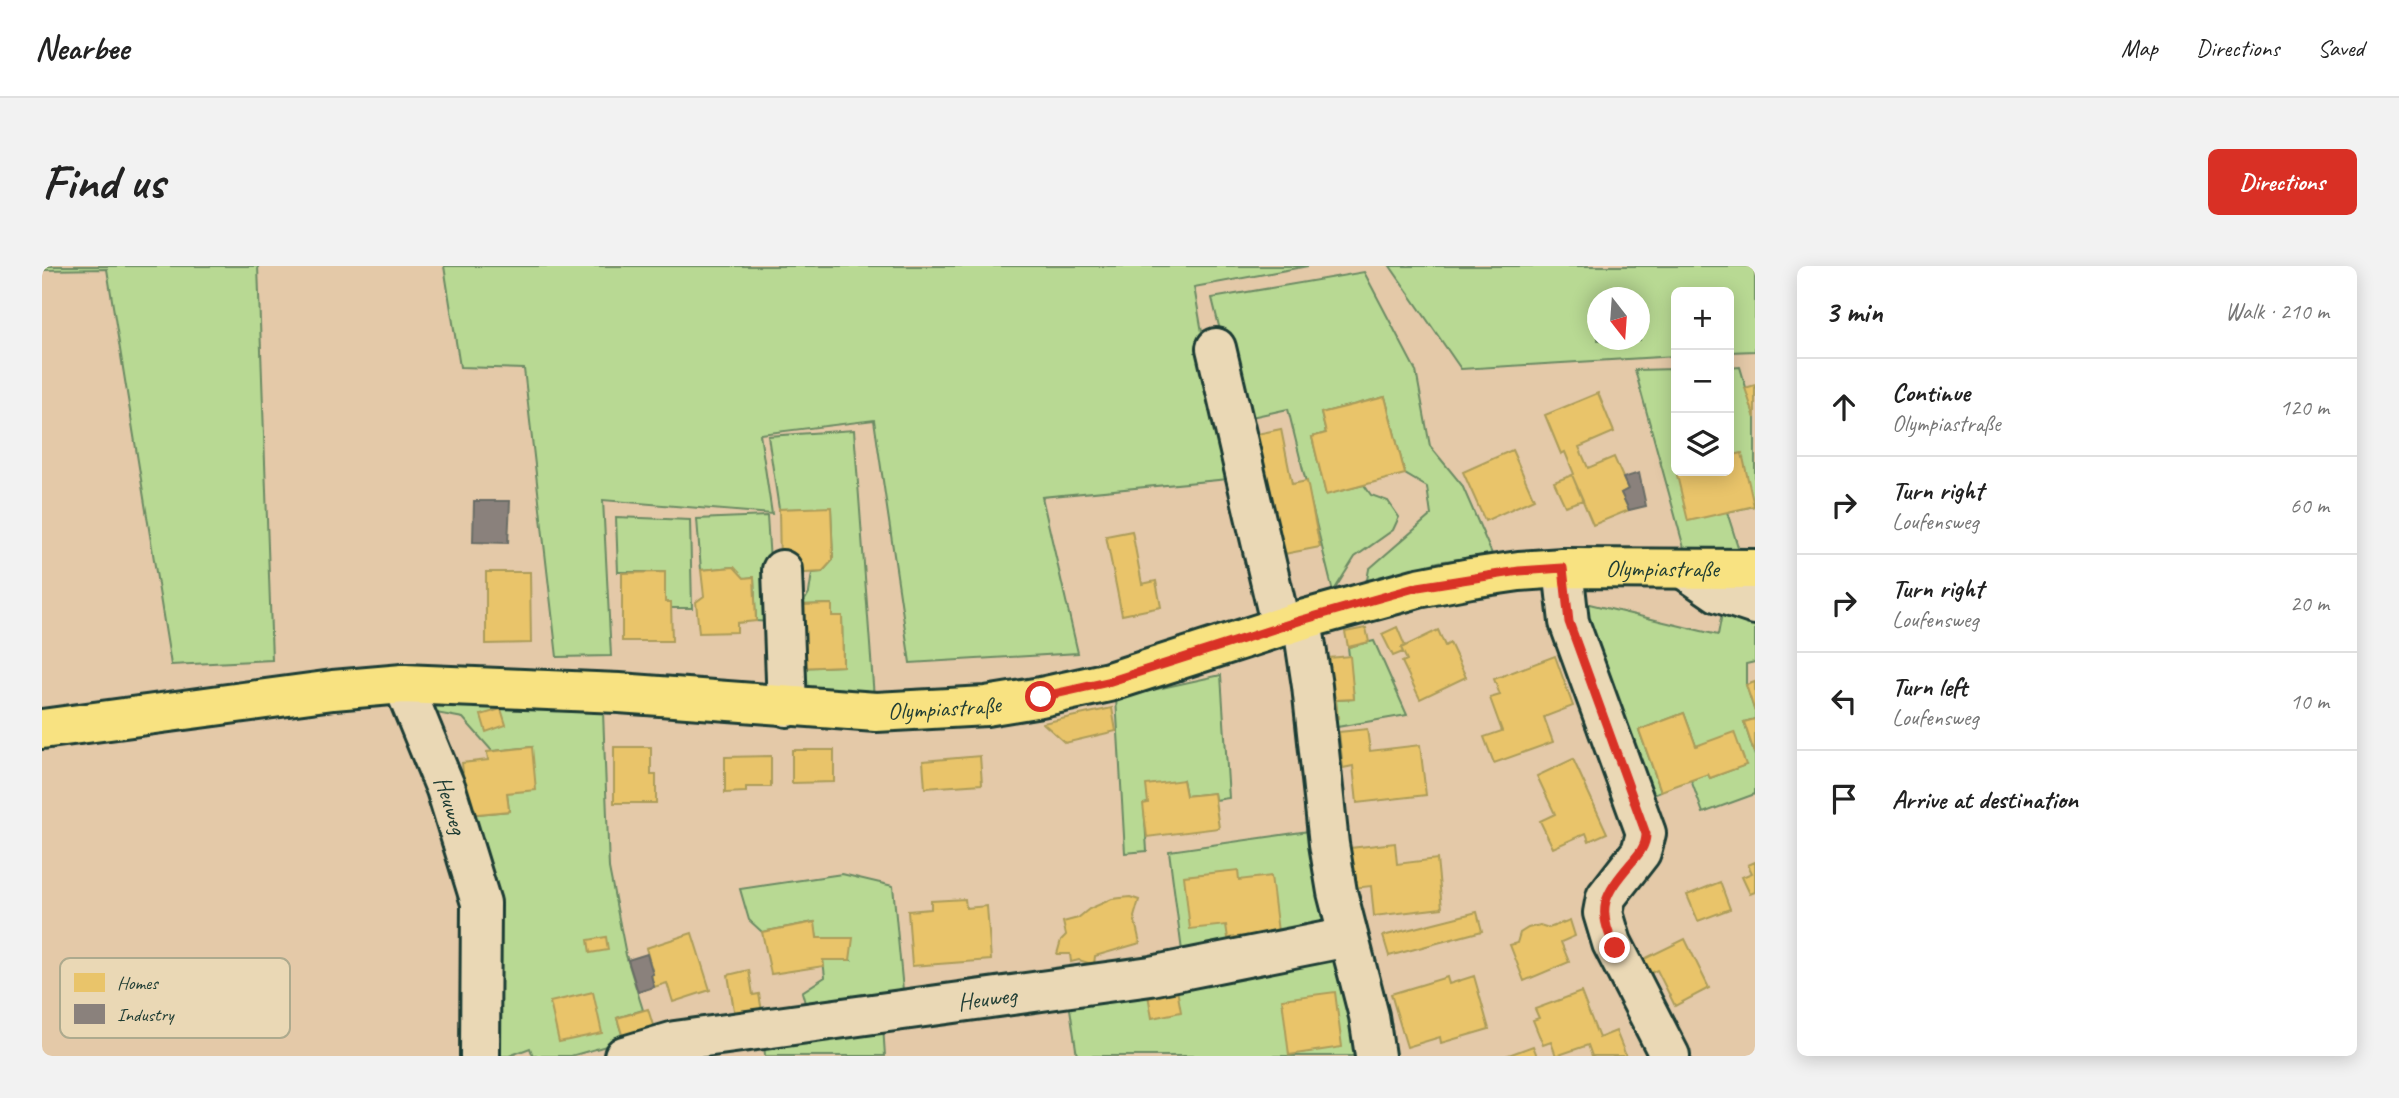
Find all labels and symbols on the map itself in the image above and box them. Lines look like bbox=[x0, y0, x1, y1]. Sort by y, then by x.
north arrow bbox=[1587, 287, 1650, 350]
street label: Olympiastraße bbox=[1605, 553, 1721, 584]
route start bbox=[1025, 681, 1056, 712]
street label: Olympiastraße bbox=[887, 688, 1005, 726]
street label: Heuweg bbox=[427, 771, 475, 840]
route end bbox=[1599, 932, 1630, 963]
legend bbox=[60, 958, 290, 1038]
text: Homes bbox=[117, 971, 159, 995]
street label: Heuweg bbox=[956, 979, 1021, 1017]
text: Industry bbox=[117, 1003, 175, 1027]

